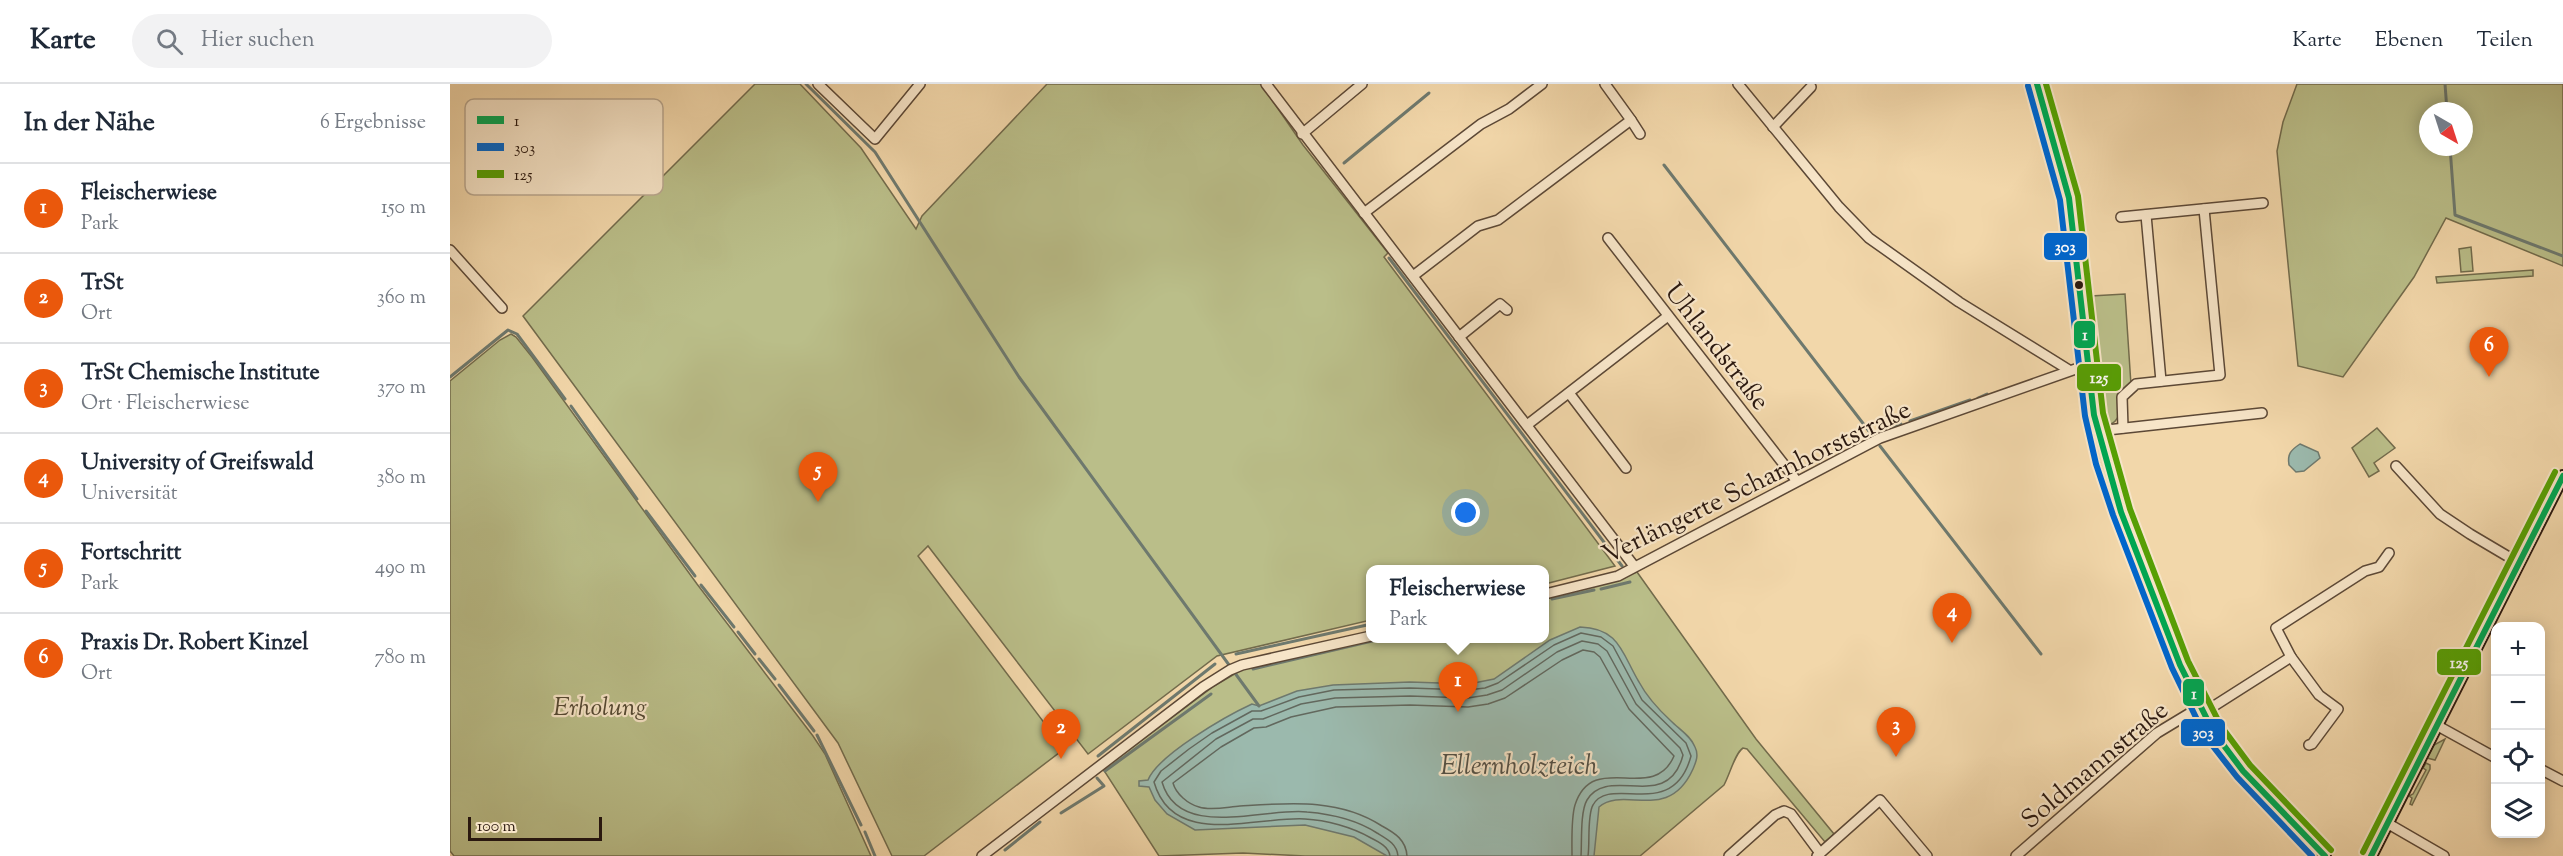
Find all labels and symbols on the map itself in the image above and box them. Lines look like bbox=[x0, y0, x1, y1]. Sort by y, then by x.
legend bbox=[465, 99, 663, 195]
north arrow bbox=[2419, 102, 2473, 156]
text: 1 bbox=[514, 111, 520, 134]
text: 303 bbox=[514, 138, 535, 161]
text: 125 bbox=[514, 165, 533, 188]
line badge: 303 bbox=[2043, 232, 2088, 261]
text: 303 bbox=[2054, 237, 2076, 260]
street label: Uhlandstraße bbox=[1655, 276, 1777, 419]
unlabelled marker bbox=[2073, 279, 2085, 291]
line badge: 1 bbox=[2073, 320, 2096, 349]
text: 1 bbox=[2082, 325, 2088, 348]
pin: 6 bbox=[2470, 328, 2508, 377]
line badge: 125 bbox=[2076, 363, 2122, 392]
text: 125 bbox=[2090, 368, 2109, 391]
street label: Verlängerte Scharnhorststraße bbox=[1596, 392, 1918, 574]
pin: 5 bbox=[798, 452, 838, 502]
your location bbox=[1451, 498, 1480, 527]
pin: 4 bbox=[1932, 594, 1972, 643]
line badge: 125 bbox=[2436, 648, 2482, 676]
text: 125 bbox=[2450, 653, 2469, 676]
pin: 1 bbox=[1438, 662, 1478, 712]
line badge: 1 bbox=[2182, 678, 2205, 707]
text: 1 bbox=[2191, 684, 2197, 707]
park label: Erholung bbox=[553, 690, 647, 727]
street label: Soldmannstraße bbox=[2014, 693, 2177, 839]
pin: 3 bbox=[1876, 708, 1916, 757]
pin: 2 bbox=[1042, 710, 1080, 759]
line badge: 303 bbox=[2180, 718, 2226, 747]
text: 303 bbox=[2192, 723, 2214, 746]
water label: Ellernholzteich bbox=[1440, 748, 1598, 787]
scale bar bbox=[468, 814, 602, 842]

